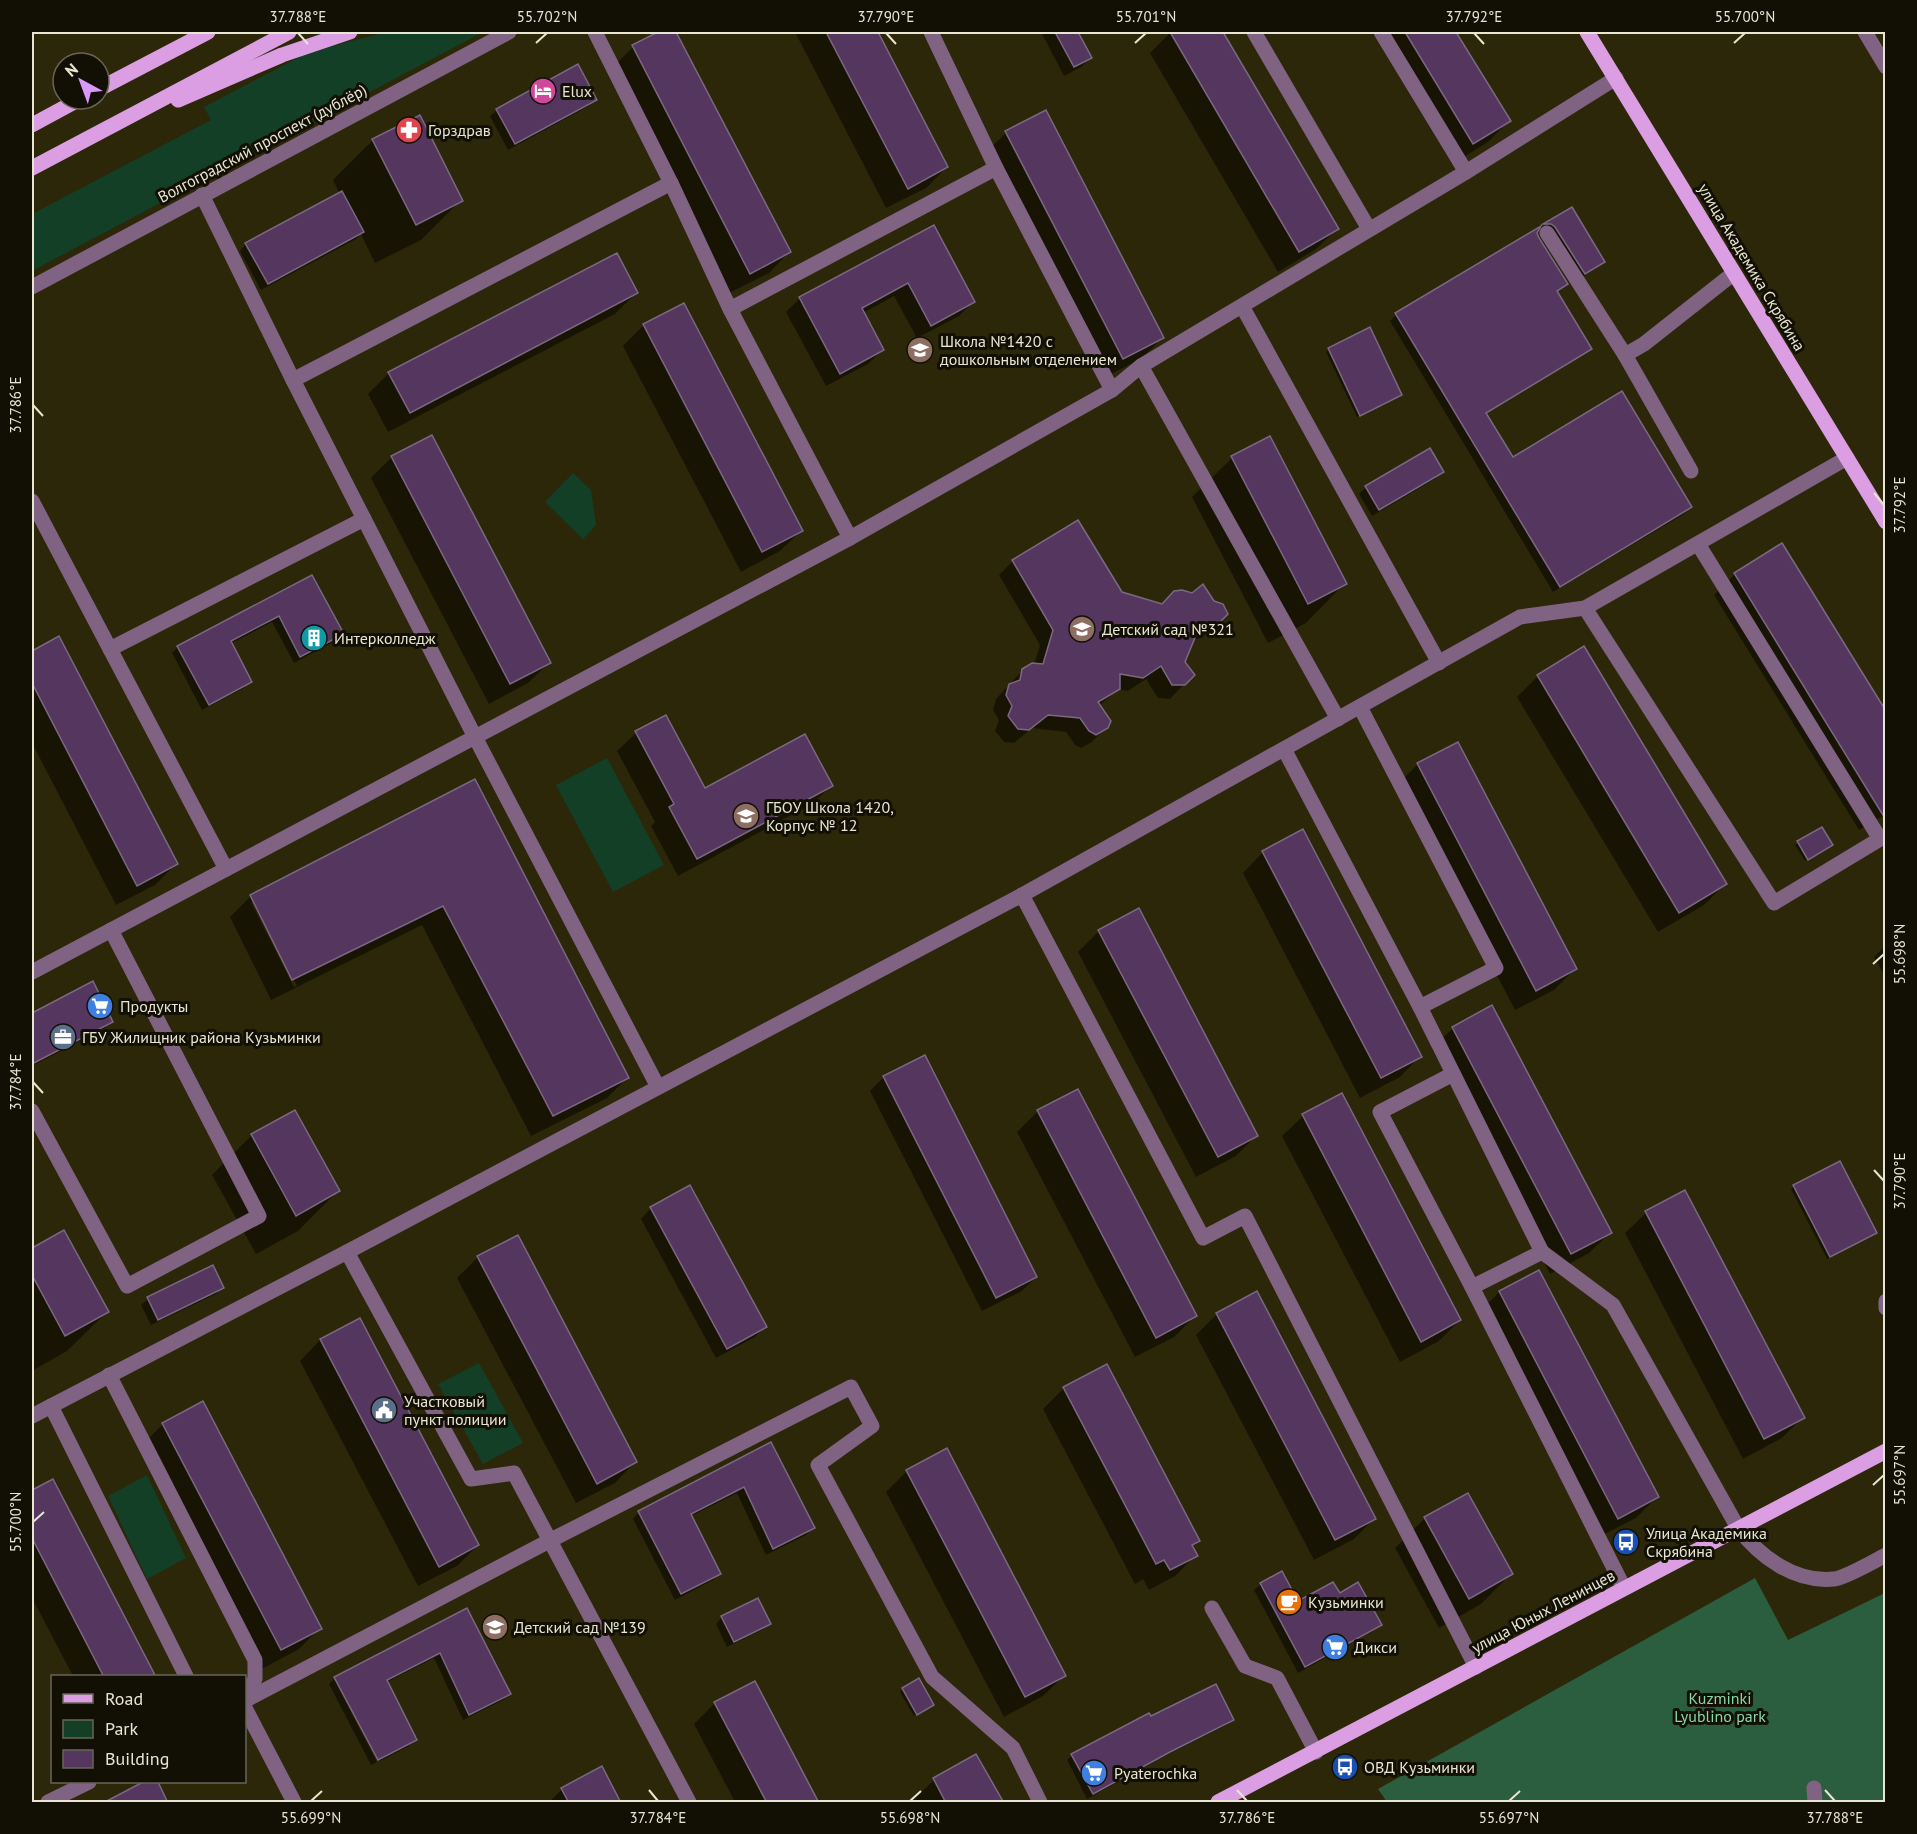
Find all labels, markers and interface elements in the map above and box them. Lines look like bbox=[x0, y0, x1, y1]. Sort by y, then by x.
text: 37.788°E bbox=[270, 7, 326, 26]
text: 55.702°N bbox=[517, 7, 577, 26]
text: 37.790°E bbox=[858, 7, 914, 26]
text: 55.701°N bbox=[1116, 7, 1176, 26]
text: 37.792°E bbox=[1446, 7, 1502, 26]
text: 55.700°N bbox=[1715, 7, 1775, 26]
north arrow bbox=[51, 51, 111, 111]
text: N bbox=[61, 59, 82, 81]
hotel icon: Elux bbox=[528, 76, 558, 106]
street label: Волгоградский проспект (дублёр) bbox=[154, 79, 370, 207]
place label: Elux bbox=[562, 81, 592, 101]
pharmacy icon: Горздрав bbox=[394, 115, 424, 145]
place label: Горздрав bbox=[428, 120, 491, 140]
street label: улица Академика Скрябина bbox=[1694, 180, 1810, 354]
place label: Школа №1420 с дошкольным отделением bbox=[940, 331, 1117, 369]
school or university icon: Школа №1420 с дошкольным отделением bbox=[905, 335, 935, 365]
text: 37.786°E bbox=[6, 377, 25, 433]
text: 37.792°E bbox=[1890, 477, 1909, 533]
school or university icon: Детский сад №321 bbox=[1067, 614, 1097, 644]
place label: Детский сад №321 bbox=[1102, 619, 1234, 639]
building icon: Интерколледж bbox=[299, 623, 329, 653]
place label: Интерколледж bbox=[334, 628, 436, 648]
place label: ГБОУ Школа 1420, Корпус № 12 bbox=[766, 797, 894, 835]
school or university icon: ГБОУ Школа 1420, Корпус № 12 bbox=[731, 801, 761, 831]
text: 55.698°N bbox=[1890, 924, 1909, 984]
supermarket icon: Продукты bbox=[85, 991, 115, 1021]
place label: Продукты bbox=[120, 996, 188, 1016]
office icon: ГБУ Жилищник района Кузьминки bbox=[48, 1022, 78, 1052]
place label: ГБУ Жилищник района Кузьминки bbox=[82, 1027, 321, 1047]
text: 37.784°E bbox=[6, 1054, 25, 1110]
text: 37.790°E bbox=[1890, 1153, 1909, 1209]
place label: Участковый пункт полиции bbox=[404, 1391, 507, 1429]
public building icon: Участковый пункт полиции bbox=[369, 1395, 399, 1425]
text: 55.697°N bbox=[1890, 1445, 1909, 1505]
text: 55.700°N bbox=[6, 1492, 25, 1552]
place label: Улица Академика Скрябина bbox=[1646, 1523, 1767, 1561]
bus stop icon: Улица Академика Скрябина bbox=[1611, 1527, 1641, 1557]
street label: улица Юных Ленинцев bbox=[1468, 1565, 1618, 1657]
cafe icon: Кузьминки bbox=[1274, 1587, 1304, 1617]
place label: Кузьминки bbox=[1308, 1592, 1384, 1612]
school or university icon: Детский сад №139 bbox=[480, 1612, 510, 1642]
place label: Детский сад №139 bbox=[514, 1617, 646, 1637]
supermarket icon: Дикси bbox=[1320, 1632, 1350, 1662]
place label: Дикси bbox=[1354, 1637, 1397, 1657]
legend bbox=[51, 1675, 246, 1783]
text: Road bbox=[105, 1687, 143, 1710]
park label: Kuzminki Lyublino park bbox=[1674, 1688, 1766, 1726]
text: Park bbox=[105, 1717, 138, 1740]
text: Building bbox=[105, 1747, 169, 1770]
bus stop icon: ОВД Кузьминки bbox=[1330, 1752, 1360, 1782]
place label: ОВД Кузьминки bbox=[1364, 1757, 1475, 1777]
supermarket icon: Pyaterochka bbox=[1079, 1758, 1109, 1788]
place label: Pyaterochka bbox=[1114, 1763, 1197, 1783]
text: 55.699°N bbox=[281, 1808, 341, 1827]
text: 37.784°E bbox=[630, 1808, 686, 1827]
text: 55.698°N bbox=[880, 1808, 940, 1827]
text: 37.786°E bbox=[1219, 1808, 1275, 1827]
text: 55.697°N bbox=[1479, 1808, 1539, 1827]
text: 37.788°E bbox=[1807, 1808, 1863, 1827]

